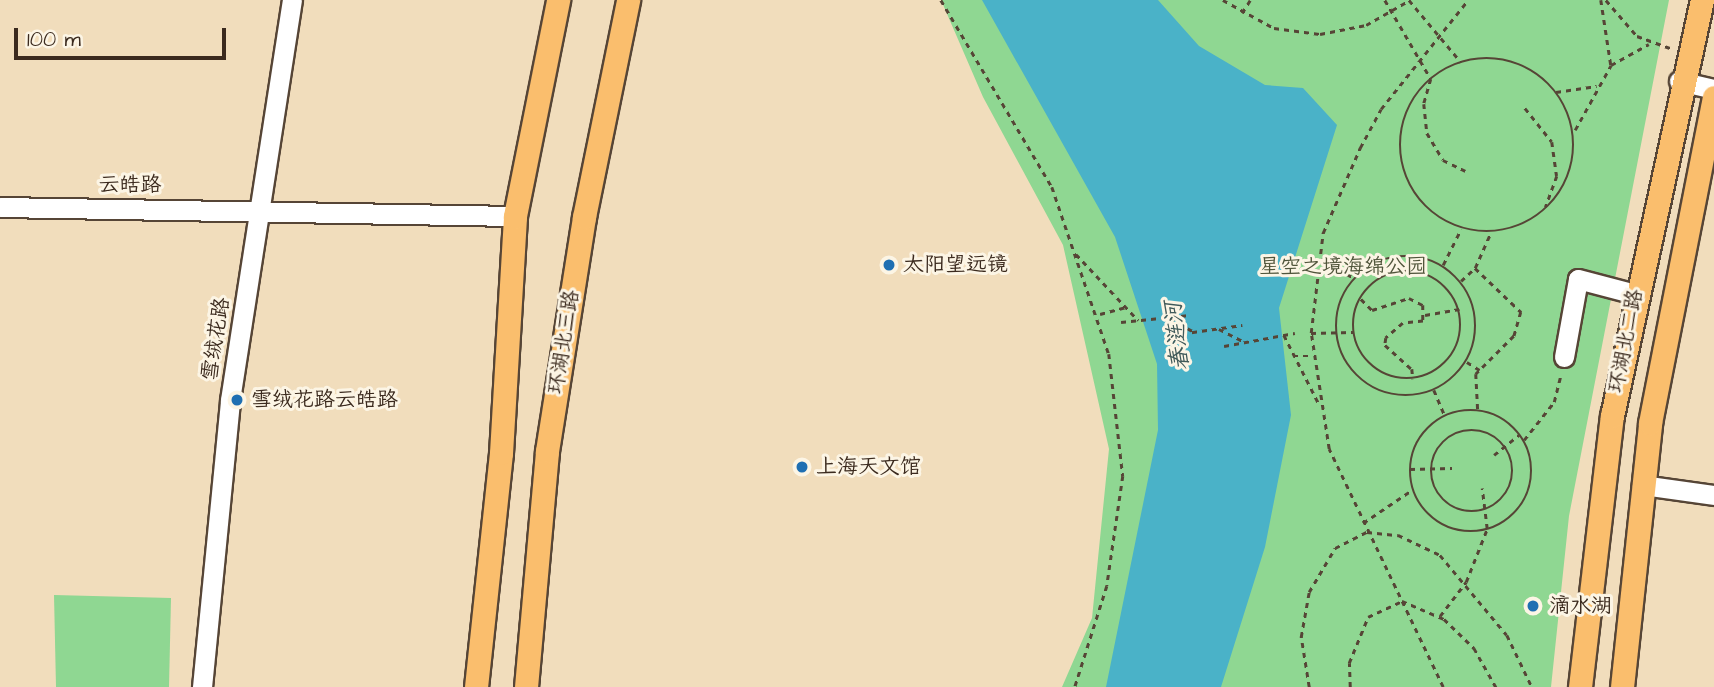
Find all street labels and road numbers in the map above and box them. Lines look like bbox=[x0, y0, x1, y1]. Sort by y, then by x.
street label: 云皓路 bbox=[99, 172, 161, 198]
street label: 环湖北二路 bbox=[1604, 287, 1648, 395]
street label: 环湖北三路 bbox=[543, 288, 585, 396]
street label: 雪绒花路 bbox=[197, 296, 235, 382]

